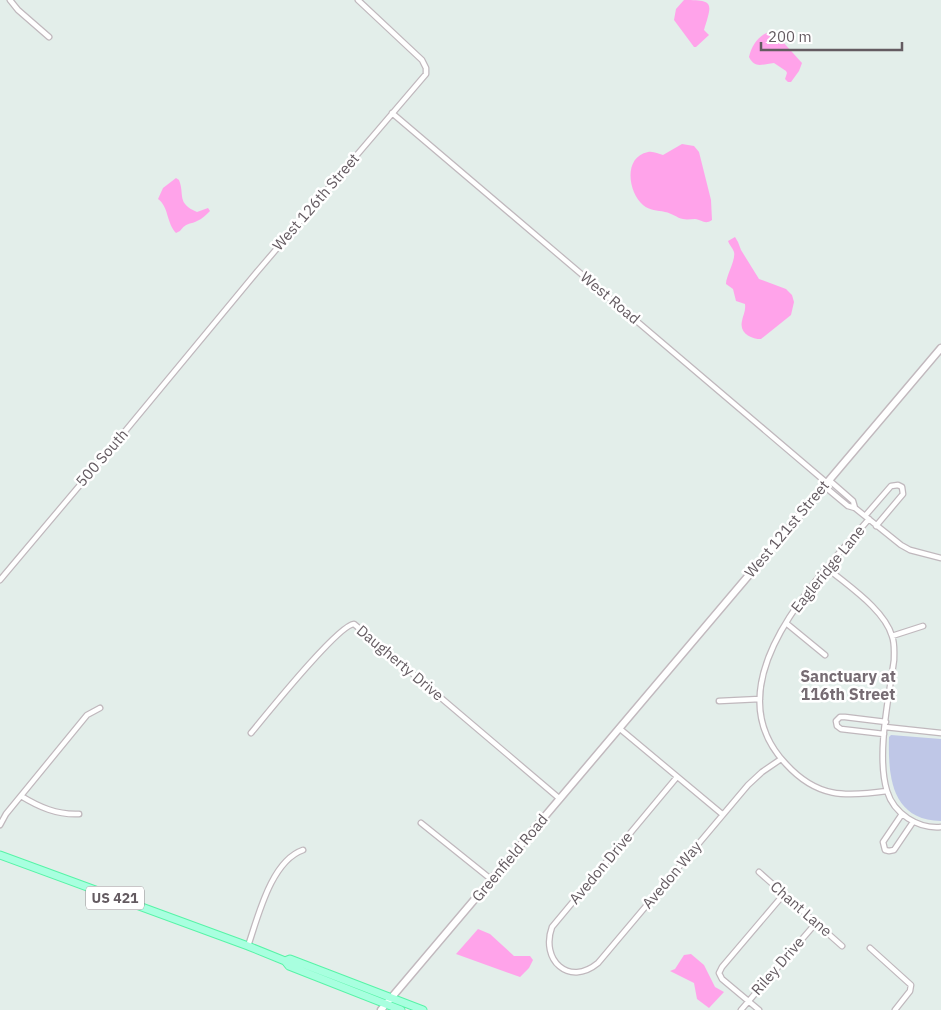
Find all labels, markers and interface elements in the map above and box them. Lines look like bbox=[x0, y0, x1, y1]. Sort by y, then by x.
scale bar bbox=[761, 20, 902, 52]
text: 200 m bbox=[768, 27, 812, 46]
street label: West 126th Street bbox=[268, 149, 363, 254]
street label: West Road bbox=[577, 267, 644, 328]
street label: 500 South bbox=[72, 425, 132, 490]
street label: West 121st Street bbox=[740, 476, 833, 581]
street label: Eagleridge Lane bbox=[787, 521, 869, 616]
street label: Daugherty Drive bbox=[353, 621, 448, 705]
district label: Sanctuary at 116th Street bbox=[800, 666, 896, 704]
street label: Greenfield Road bbox=[467, 810, 552, 905]
street label: Avedon Drive bbox=[565, 828, 636, 908]
street label: Avedon Way bbox=[638, 837, 706, 912]
street label: Chant Lane bbox=[767, 877, 836, 941]
road number: US 421 bbox=[86, 886, 144, 910]
street label: Riley Drive bbox=[747, 932, 808, 999]

